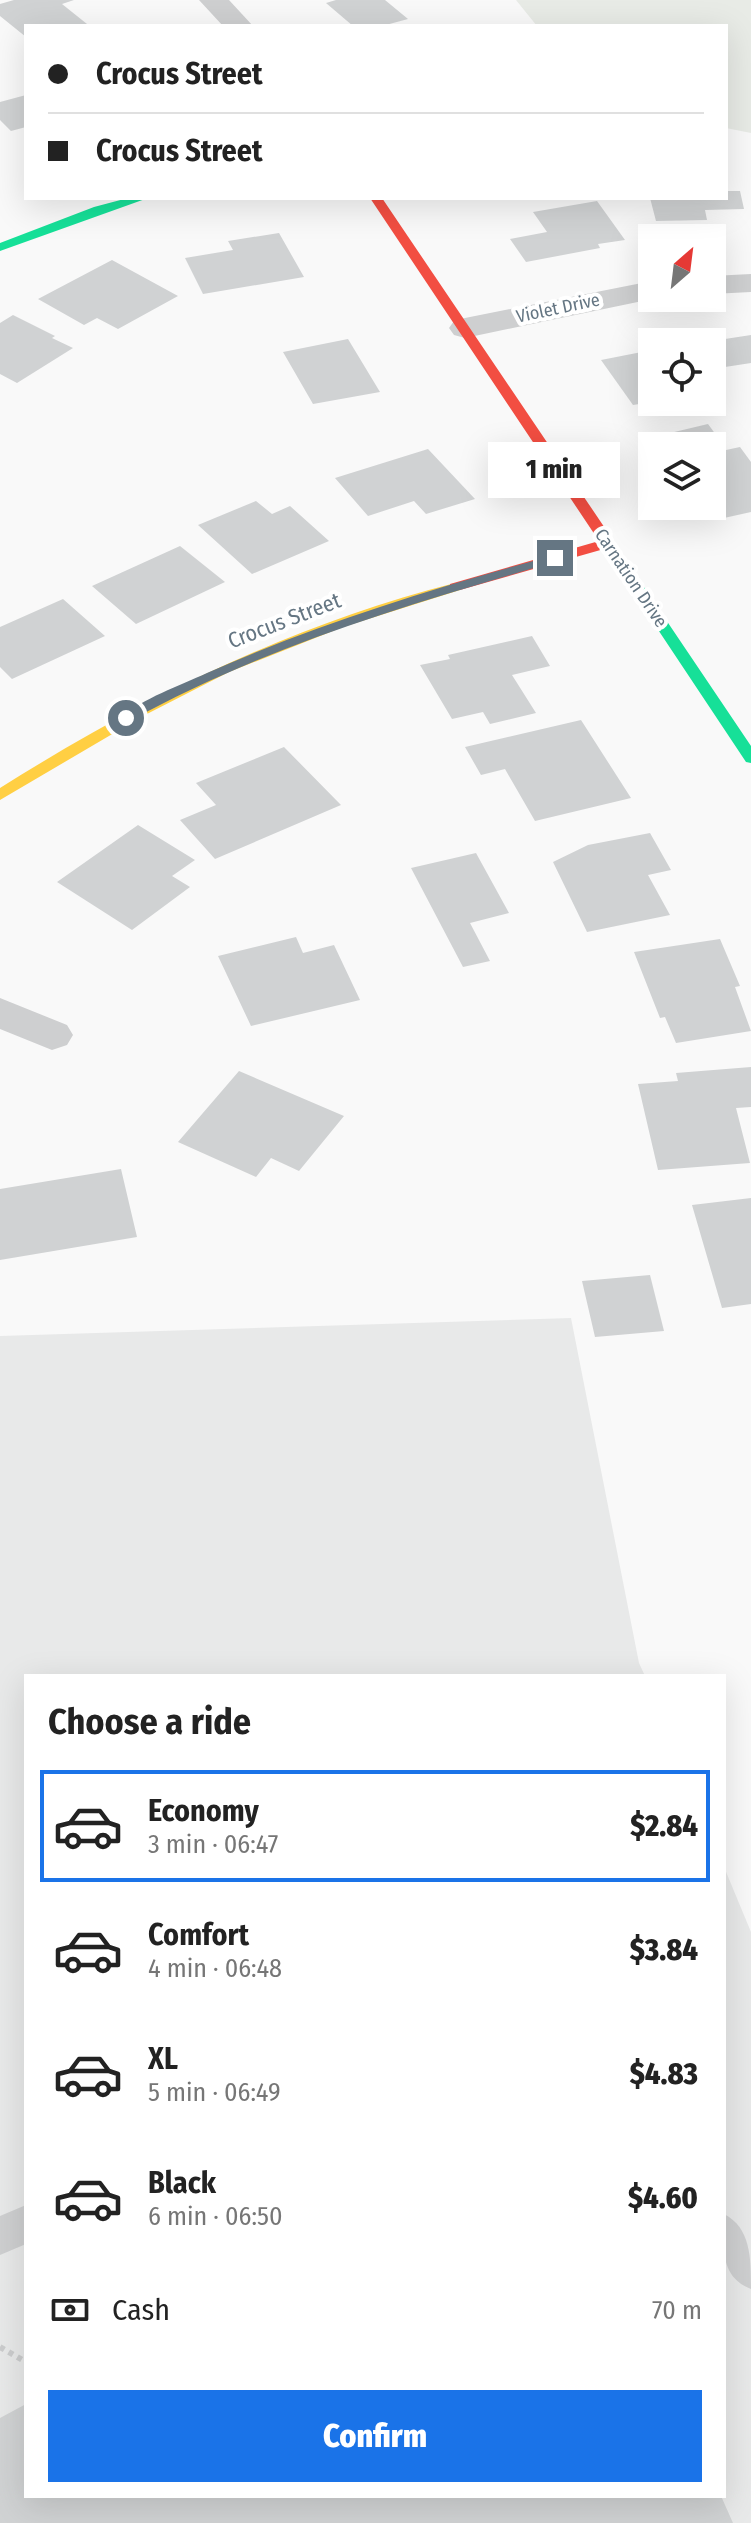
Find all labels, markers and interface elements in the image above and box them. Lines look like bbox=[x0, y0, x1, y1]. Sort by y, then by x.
text: Crocus Street bbox=[96, 56, 263, 92]
text: Crocus Street bbox=[96, 133, 263, 169]
north arrow bbox=[638, 224, 726, 312]
map controls bbox=[638, 224, 726, 520]
street label: Violet Drive bbox=[514, 288, 602, 328]
button: locate bbox=[638, 328, 726, 416]
button: layers bbox=[638, 432, 726, 520]
callout: 1 min bbox=[489, 442, 621, 498]
text: 1 min bbox=[526, 454, 582, 485]
street label: Carnation Drive bbox=[590, 525, 672, 632]
route end bbox=[537, 540, 573, 576]
street label: Crocus Street bbox=[224, 586, 345, 654]
route start bbox=[108, 700, 144, 736]
text: Choose a ride bbox=[48, 1700, 251, 1744]
icon: car bbox=[52, 1790, 124, 1862]
text: Economy bbox=[148, 1793, 259, 1829]
text: $2.84 bbox=[630, 1808, 698, 1844]
text: 3 min · 06:47 bbox=[148, 1829, 278, 1860]
icon: car bbox=[52, 1914, 124, 1986]
text: Comfort bbox=[148, 1917, 249, 1953]
text: $3.84 bbox=[630, 1932, 698, 1968]
text: 4 min · 06:48 bbox=[148, 1953, 282, 1984]
icon: car bbox=[52, 2038, 124, 2110]
text: XL bbox=[148, 2041, 178, 2077]
text: $4.83 bbox=[630, 2056, 698, 2092]
text: 5 min · 06:49 bbox=[148, 2077, 281, 2108]
icon: car bbox=[52, 2162, 124, 2234]
text: Black bbox=[148, 2165, 216, 2201]
text: $4.60 bbox=[628, 2180, 698, 2216]
text: 6 min · 06:50 bbox=[148, 2201, 283, 2232]
icon: cash bbox=[48, 2288, 92, 2332]
text: Cash bbox=[112, 2292, 170, 2328]
text: 70 m bbox=[652, 2295, 702, 2326]
button: Confirm bbox=[48, 2390, 702, 2482]

